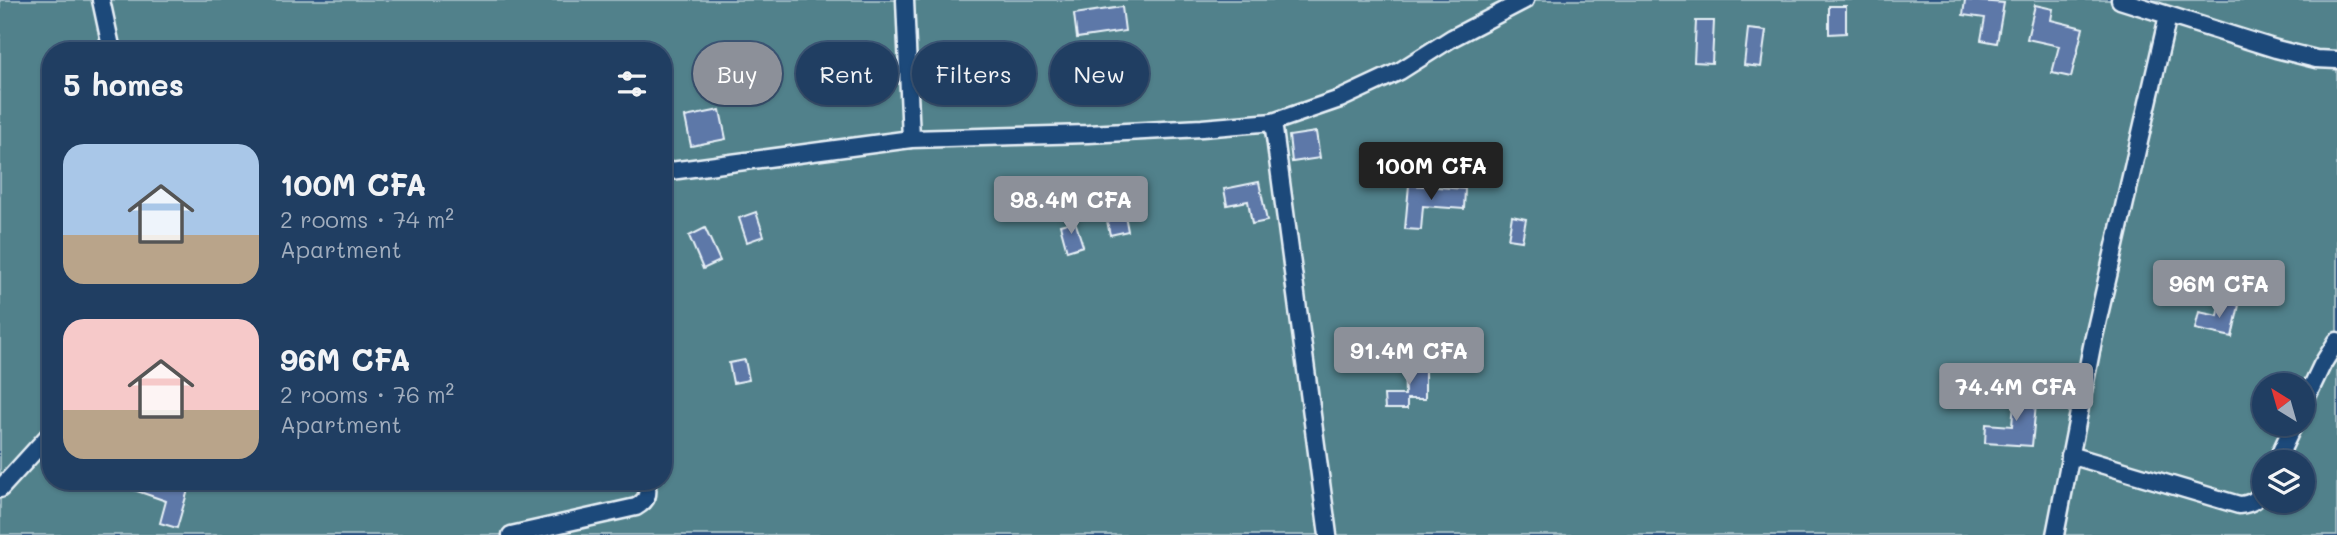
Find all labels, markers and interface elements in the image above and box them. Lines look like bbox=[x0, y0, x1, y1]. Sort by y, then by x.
chip: Buy bbox=[693, 42, 782, 105]
chip: Rent bbox=[796, 42, 898, 105]
chip: Filters bbox=[912, 42, 1036, 105]
chip: New bbox=[1050, 42, 1149, 105]
text: 5 homes bbox=[63, 64, 184, 104]
icon: filters bbox=[613, 65, 651, 103]
pin: 100M CFA bbox=[1359, 142, 1503, 202]
text: 100M CFA bbox=[1375, 150, 1487, 180]
text: 100M CFA bbox=[280, 164, 426, 204]
icon: home bbox=[119, 172, 203, 256]
pin: 98.4M CFA bbox=[991, 176, 1151, 236]
text: 98.4M CFA bbox=[1010, 184, 1132, 214]
text: 2 rooms · 74 m² bbox=[280, 204, 454, 234]
text: Apartment bbox=[280, 234, 402, 264]
pin: 96M CFA bbox=[2154, 260, 2284, 320]
text: 96M CFA bbox=[2169, 268, 2269, 298]
pin: 91.4M CFA bbox=[1329, 328, 1489, 387]
text: 91.4M CFA bbox=[1350, 335, 1468, 365]
text: 96M CFA bbox=[280, 339, 411, 379]
icon: home bbox=[119, 347, 203, 431]
pin: 74.4M CFA bbox=[1936, 364, 2096, 423]
text: 74.4M CFA bbox=[1955, 371, 2077, 401]
north arrow bbox=[2252, 373, 2315, 436]
map controls bbox=[2252, 373, 2315, 513]
text: 2 rooms · 76 m² bbox=[280, 379, 454, 409]
text: Apartment bbox=[280, 409, 402, 439]
button: layers bbox=[2252, 450, 2315, 513]

